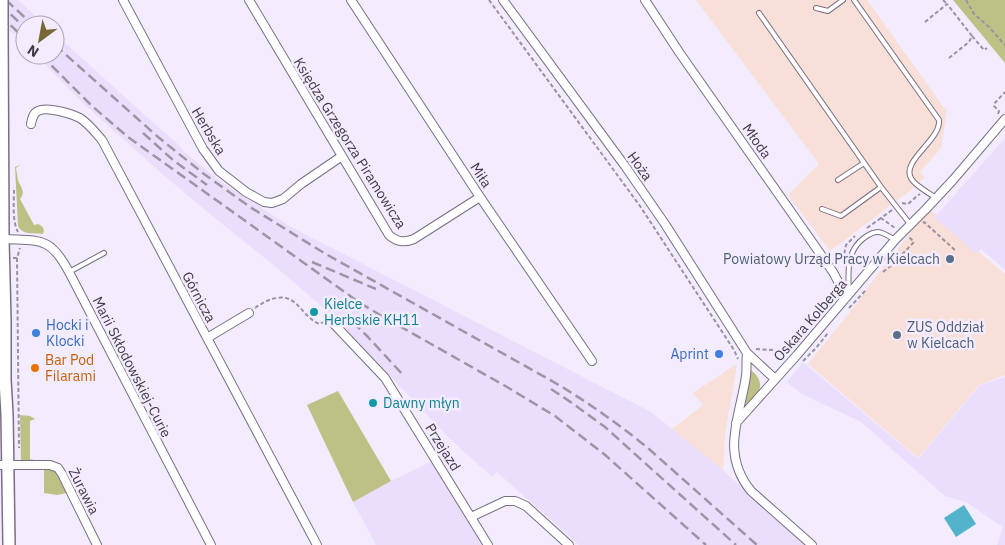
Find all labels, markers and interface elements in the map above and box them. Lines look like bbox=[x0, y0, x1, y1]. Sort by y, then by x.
north arrow bbox=[15, 15, 65, 65]
text: N bbox=[24, 41, 42, 61]
street label: Księdza Grzegorza Piramowicza bbox=[290, 54, 411, 232]
street label: Herbska bbox=[188, 104, 230, 159]
street label: Młoda bbox=[739, 120, 776, 162]
street label: Hoża bbox=[623, 148, 657, 185]
street label: Miła bbox=[466, 159, 496, 191]
place label: Powiatowy Urząd Pracy w Kielcach bbox=[723, 250, 940, 268]
marker: Powiatowy Urząd Pracy w Kielcach bbox=[944, 253, 956, 265]
street label: Górnicza bbox=[178, 268, 220, 326]
street label: Oskara Kolberga bbox=[769, 275, 851, 365]
street label: Marii Skłodowskiej-Curie bbox=[89, 294, 176, 441]
place label: Kielce Herbskie KH11 bbox=[324, 295, 419, 329]
marker: Kielce Herbskie KH11 bbox=[308, 306, 320, 318]
place label: Hocki i Klocki bbox=[46, 316, 88, 350]
place label: ZUS Oddział w Kielcach bbox=[907, 318, 984, 352]
marker: Hocki i Klocki bbox=[30, 327, 42, 339]
marker: ZUS Oddział w Kielcach bbox=[891, 329, 903, 341]
place label: Aprint bbox=[670, 345, 709, 363]
marker: Aprint bbox=[713, 348, 725, 360]
place label: Bar Pod Filarami bbox=[45, 351, 96, 385]
marker: Bar Pod Filarami bbox=[29, 362, 41, 374]
place label: Dawny młyn bbox=[383, 394, 460, 412]
marker: Dawny młyn bbox=[367, 397, 379, 409]
street label: Przejazd bbox=[421, 420, 465, 474]
street label: Żurawia bbox=[65, 465, 104, 518]

